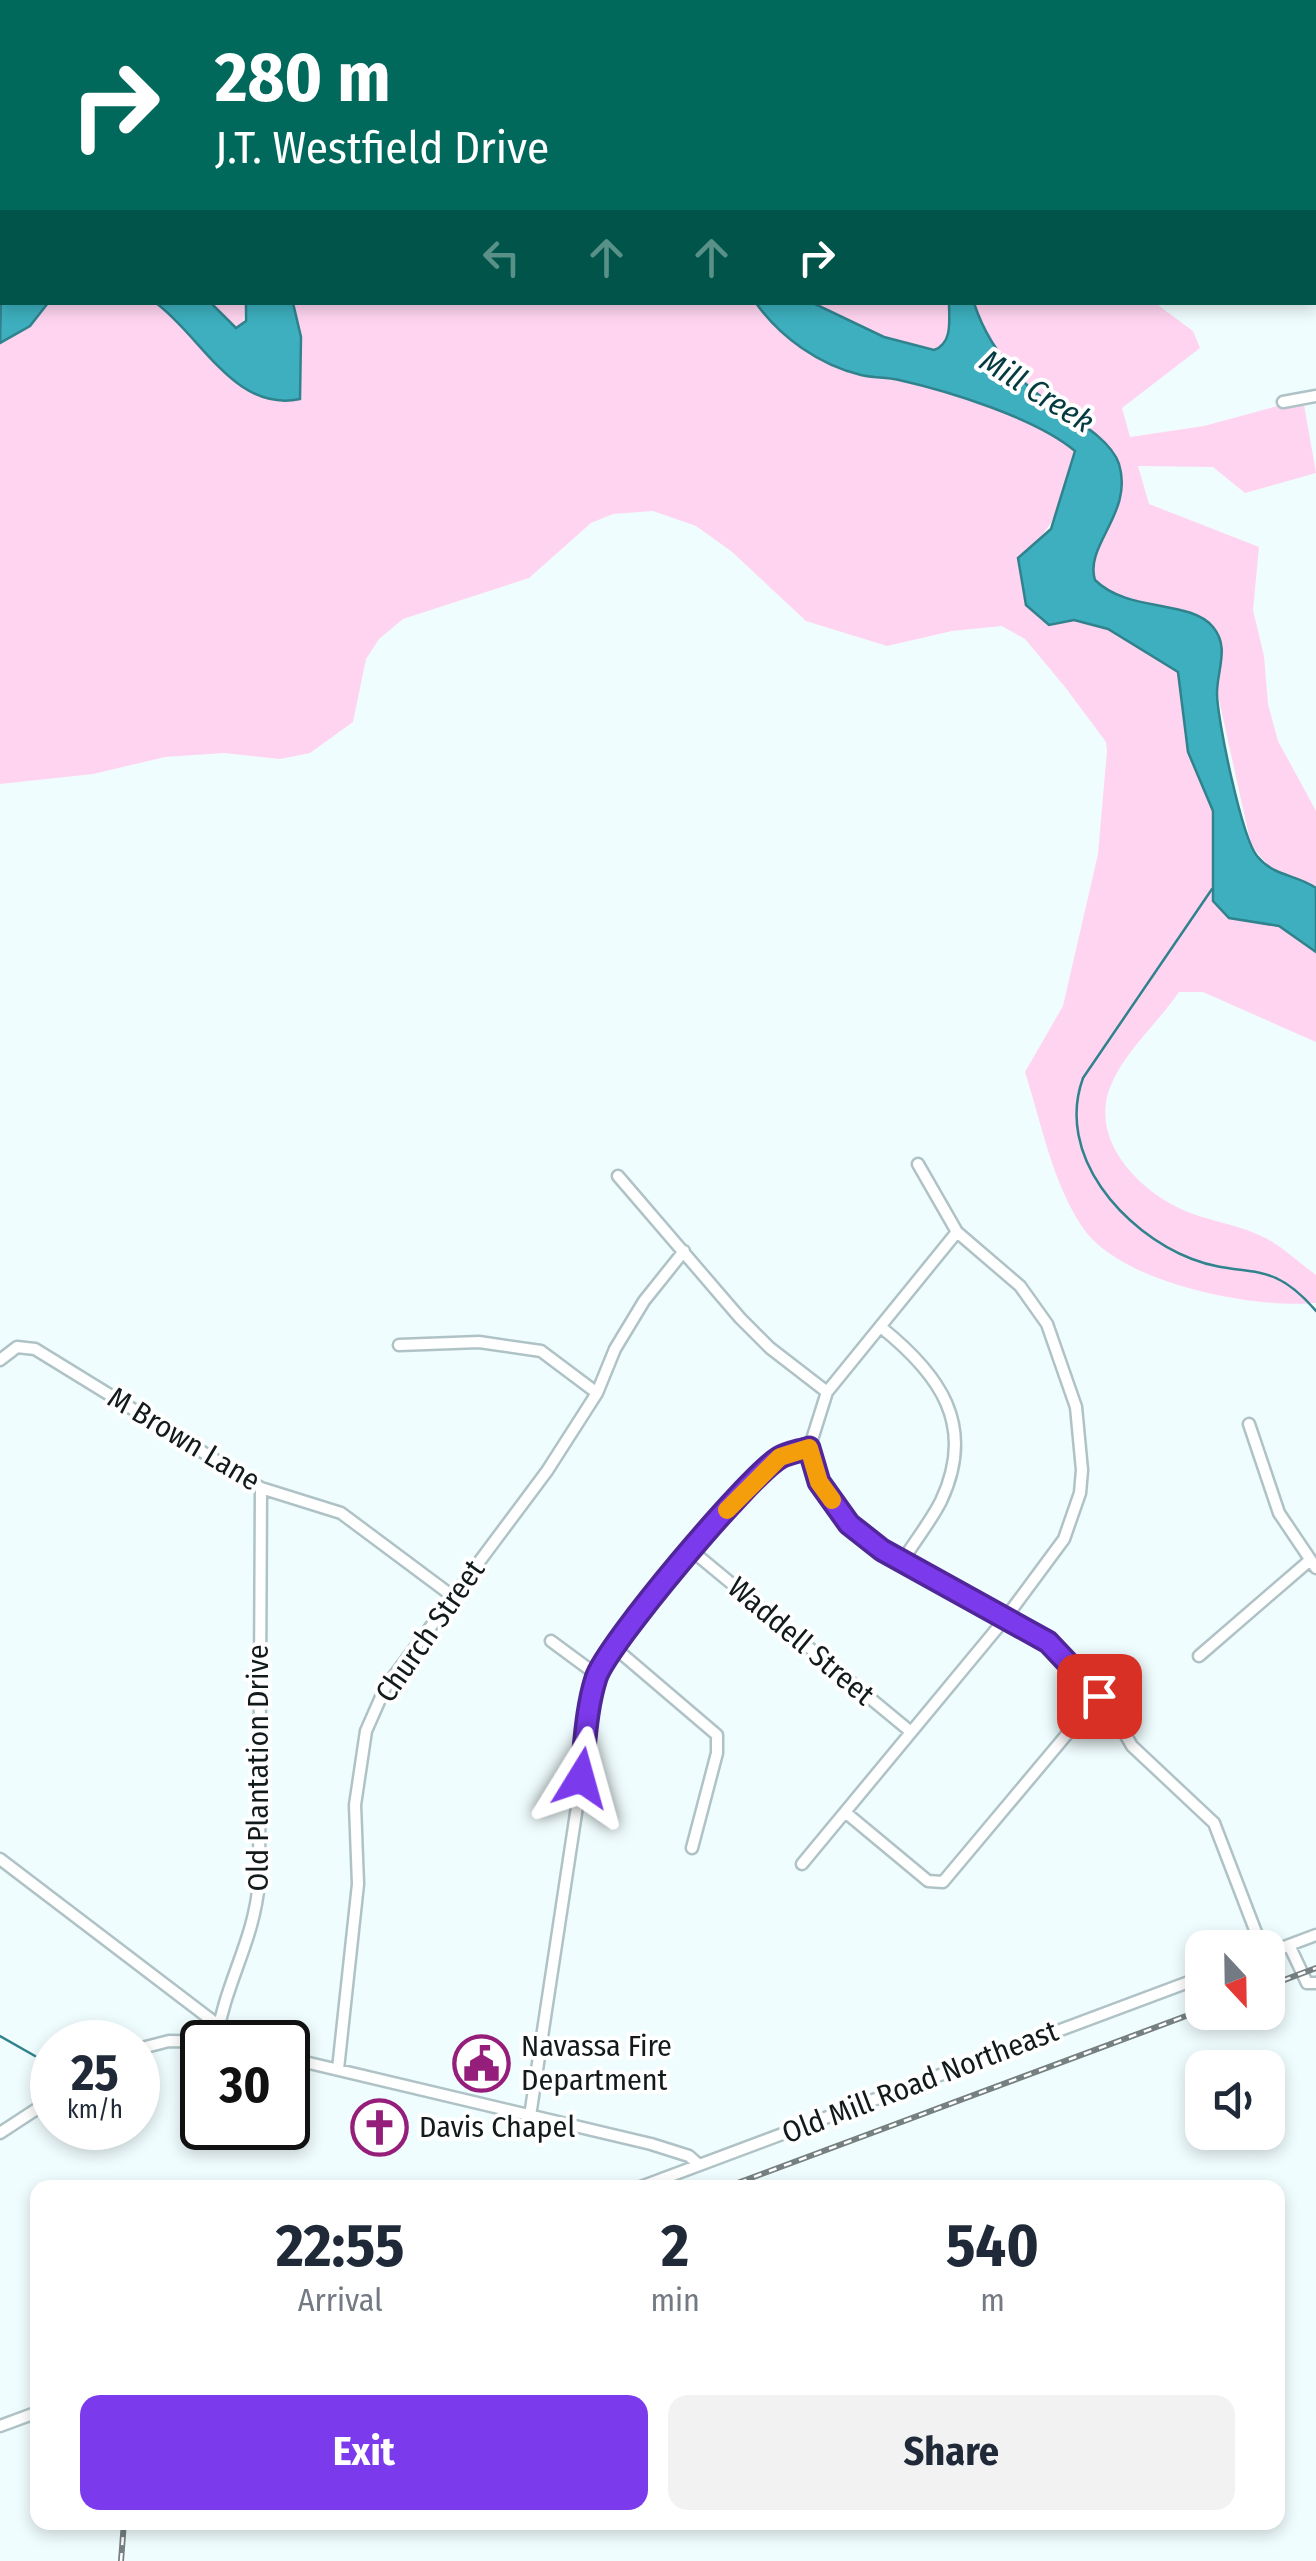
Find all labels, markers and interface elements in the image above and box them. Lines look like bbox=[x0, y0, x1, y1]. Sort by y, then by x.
text: 280 m bbox=[215, 36, 391, 120]
icon: right bbox=[50, 40, 180, 170]
text: J.T. Westfield Drive bbox=[215, 121, 549, 175]
icon: left bbox=[474, 230, 529, 285]
icon: ahead bbox=[579, 230, 634, 285]
icon: ahead bbox=[684, 230, 739, 285]
icon: right bbox=[789, 230, 844, 285]
water label: Mill Creek bbox=[973, 341, 1101, 441]
street label: M Brown Lane bbox=[101, 1380, 267, 1498]
street label: Church Street bbox=[368, 1553, 492, 1709]
street label: Waddell Street bbox=[721, 1569, 882, 1713]
street label: Old Plantation Drive bbox=[240, 1644, 276, 1892]
pin bbox=[1057, 1654, 1142, 1739]
icon: arrive bbox=[1072, 1669, 1127, 1724]
position arrow bbox=[529, 1726, 633, 1830]
north arrow bbox=[1185, 1930, 1285, 2030]
map controls bbox=[1185, 1930, 1285, 2150]
street label: Old Mill Road Northeast bbox=[777, 2013, 1063, 2151]
speed limit sign: 30 bbox=[180, 2020, 310, 2150]
place label: Navassa Fire Department bbox=[521, 2028, 672, 2098]
public building icon: Navassa Fire Department bbox=[452, 2033, 512, 2093]
text: 25 bbox=[71, 2043, 119, 2103]
button: sound bbox=[1185, 2050, 1285, 2150]
text: km/h bbox=[67, 2095, 123, 2125]
church icon: Davis Chapel bbox=[350, 2097, 410, 2157]
place label: Davis Chapel bbox=[419, 2109, 575, 2145]
text: 22:55 bbox=[276, 2210, 404, 2282]
text: 2 bbox=[661, 2210, 689, 2282]
text: 540 bbox=[946, 2210, 1039, 2282]
text: Arrival bbox=[298, 2281, 383, 2319]
text: min bbox=[650, 2281, 700, 2319]
text: m bbox=[980, 2281, 1005, 2319]
button: Exit bbox=[80, 2395, 648, 2510]
button: Share bbox=[668, 2395, 1235, 2510]

